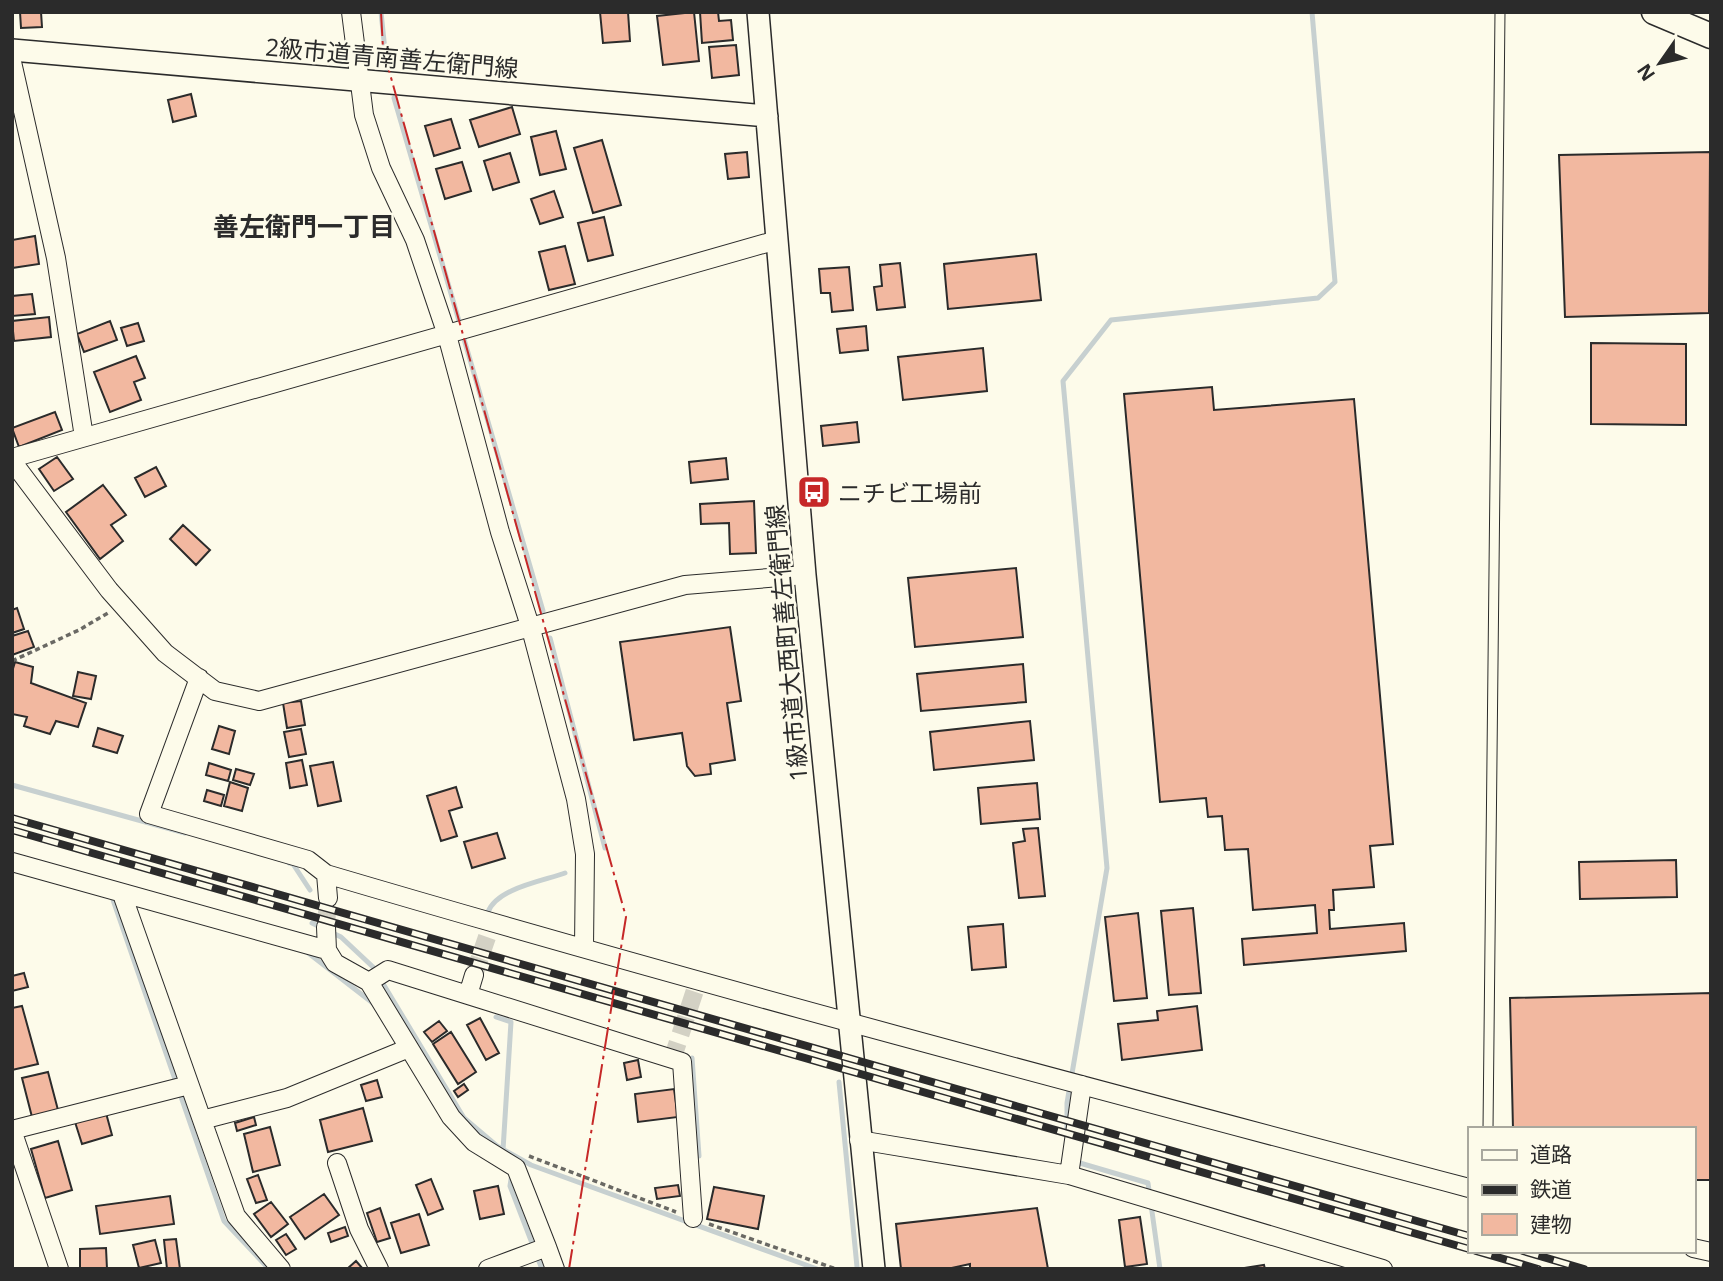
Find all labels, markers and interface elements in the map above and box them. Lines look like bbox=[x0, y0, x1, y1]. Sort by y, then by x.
north arrow bbox=[1625, 28, 1695, 98]
street label: 2級市道青南善左衛門線 bbox=[264, 30, 520, 84]
text: N bbox=[1631, 59, 1661, 86]
district label: 善左衛門一丁目 bbox=[213, 208, 395, 244]
bus stop icon: ニチビ工場前 bbox=[795, 473, 833, 511]
place label: ニチビ工場前 bbox=[838, 476, 982, 509]
street label: 1級市道大西町善左衛門線 bbox=[757, 503, 815, 783]
legend bbox=[1468, 1127, 1695, 1253]
text: 道路 bbox=[1530, 1140, 1572, 1168]
text: 鉄道 bbox=[1530, 1175, 1572, 1203]
text: 建物 bbox=[1530, 1210, 1572, 1238]

